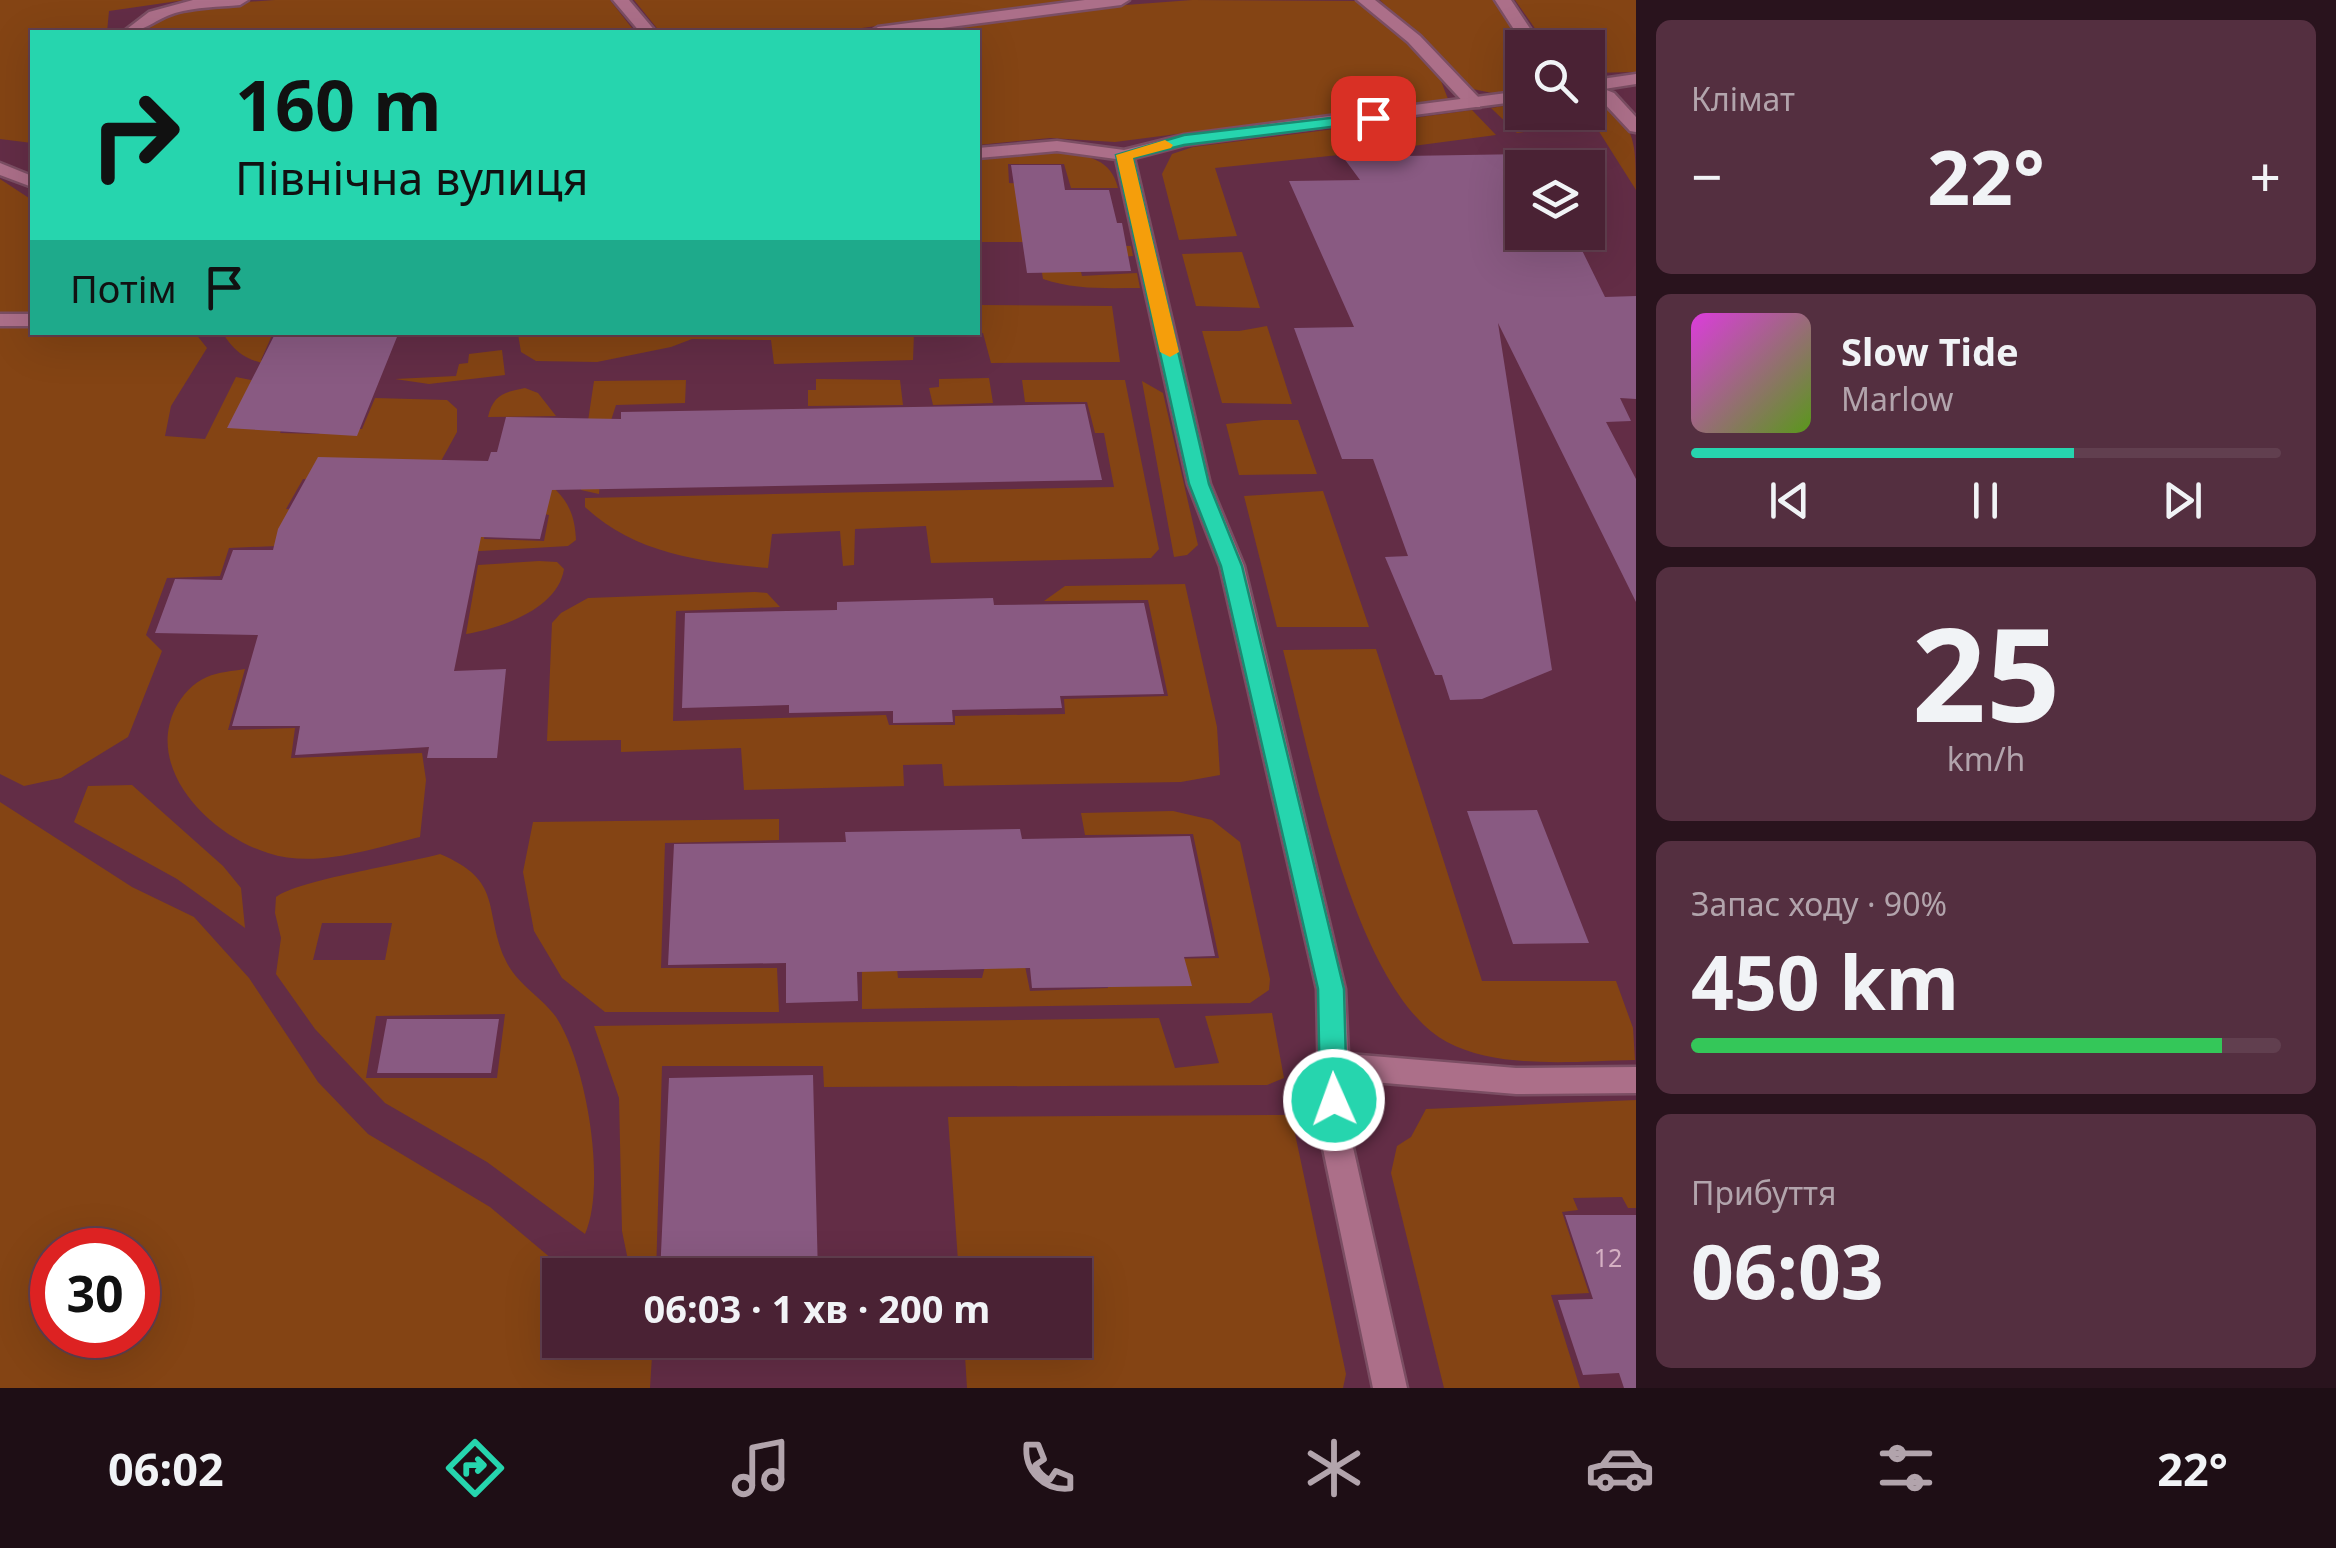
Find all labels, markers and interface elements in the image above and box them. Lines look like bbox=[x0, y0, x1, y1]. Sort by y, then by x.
map controls bbox=[1505, 30, 1605, 250]
button: search bbox=[1505, 30, 1605, 130]
text: 160 m bbox=[235, 56, 442, 152]
icon: right bbox=[70, 70, 200, 200]
pin bbox=[1331, 76, 1416, 161]
text: Клімат bbox=[1691, 77, 1795, 120]
icon: arrive bbox=[1346, 91, 1401, 146]
text: 22° bbox=[1927, 125, 2045, 227]
text: − bbox=[1691, 138, 1722, 213]
text: + bbox=[2250, 138, 2281, 213]
text: Північна вулиця bbox=[235, 147, 589, 208]
button: layers bbox=[1505, 150, 1605, 250]
icon: arrive bbox=[197, 260, 252, 315]
text: Потім bbox=[70, 262, 177, 314]
text: Slow Tide bbox=[1841, 325, 2019, 377]
text: Marlow bbox=[1841, 377, 1953, 420]
icon: previous bbox=[1762, 473, 1817, 528]
icon: pause bbox=[1958, 473, 2013, 528]
icon: next bbox=[2155, 473, 2210, 528]
text: 25 bbox=[1912, 583, 2060, 760]
text: km/h bbox=[1947, 737, 2025, 780]
text: Запас ходу · 90% bbox=[1691, 882, 1947, 925]
text: 450 km bbox=[1691, 930, 1959, 1032]
position arrow bbox=[1282, 1048, 1386, 1152]
text: Прибуття bbox=[1691, 1171, 1836, 1214]
text: 06:03 bbox=[1691, 1219, 1884, 1321]
speed limit sign: 30 bbox=[30, 1228, 160, 1358]
house number: 12 bbox=[1594, 1240, 1622, 1274]
text: 06:03 · 1 хв · 200 m bbox=[644, 1282, 990, 1334]
icon: directions bbox=[440, 1433, 510, 1503]
icon: music bbox=[726, 1433, 796, 1503]
icon: phone bbox=[1012, 1433, 1082, 1503]
icon: climate bbox=[1299, 1433, 1369, 1503]
icon: car bbox=[1585, 1433, 1655, 1503]
icon: filters bbox=[1871, 1433, 1941, 1503]
text: 06:02 bbox=[108, 1438, 224, 1499]
text: 22° bbox=[2157, 1438, 2228, 1499]

